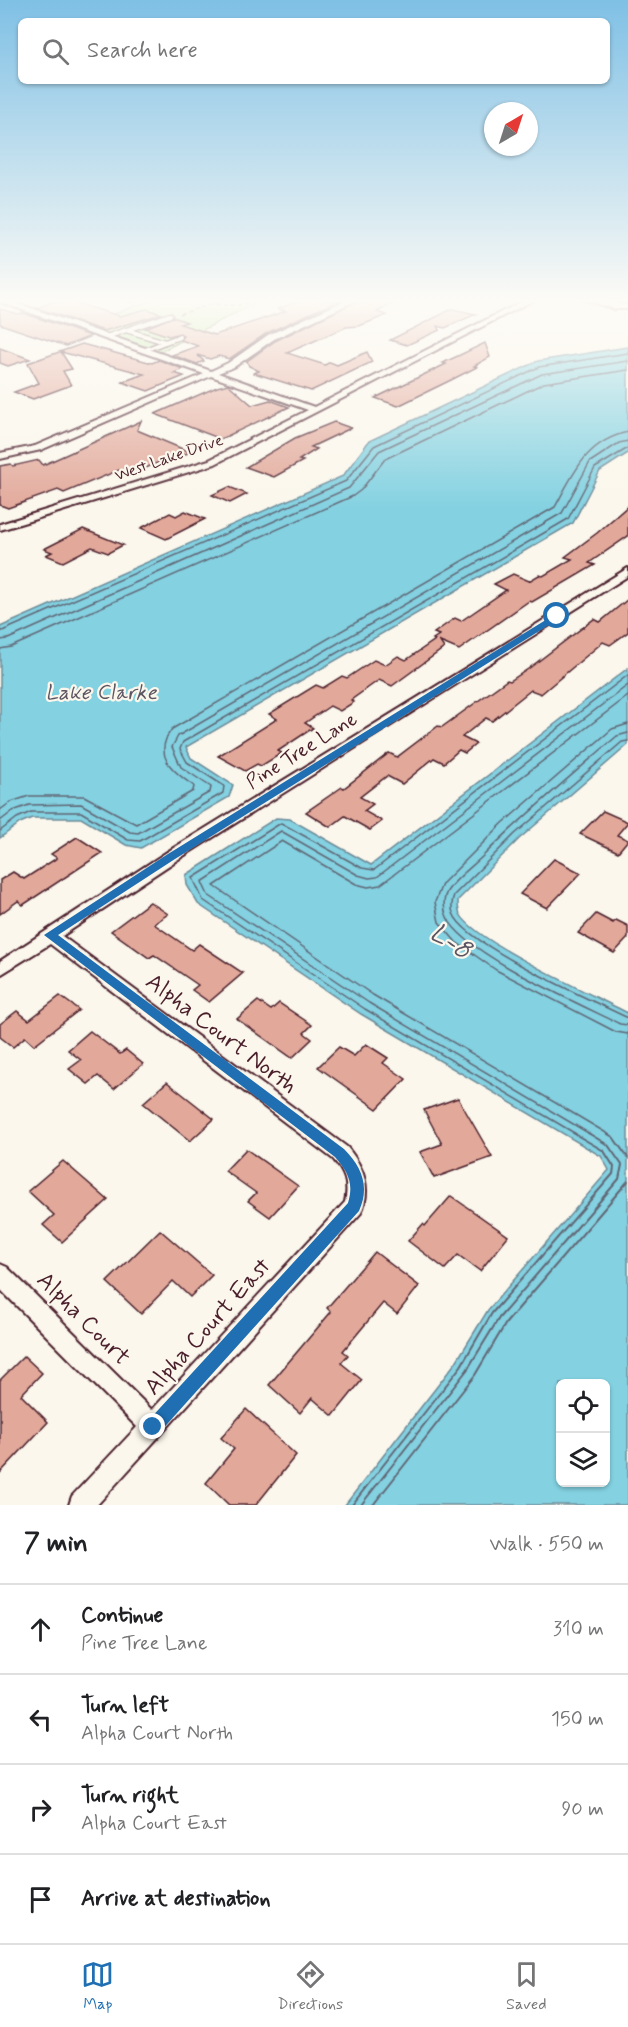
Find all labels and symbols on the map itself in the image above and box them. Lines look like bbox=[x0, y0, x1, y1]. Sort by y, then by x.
north arrow bbox=[484, 102, 538, 156]
street label: West Lake Drive bbox=[112, 430, 226, 486]
route start bbox=[543, 602, 569, 628]
water label: Lake Clarke bbox=[45, 679, 157, 707]
street label: Pine Tree Lane bbox=[241, 706, 363, 796]
water label: L-8 bbox=[423, 916, 479, 969]
street label: Alpha Court North bbox=[139, 967, 303, 1101]
street label: Alpha Court East bbox=[138, 1251, 278, 1402]
street label: Alpha Court bbox=[29, 1265, 137, 1373]
route end bbox=[139, 1413, 165, 1439]

